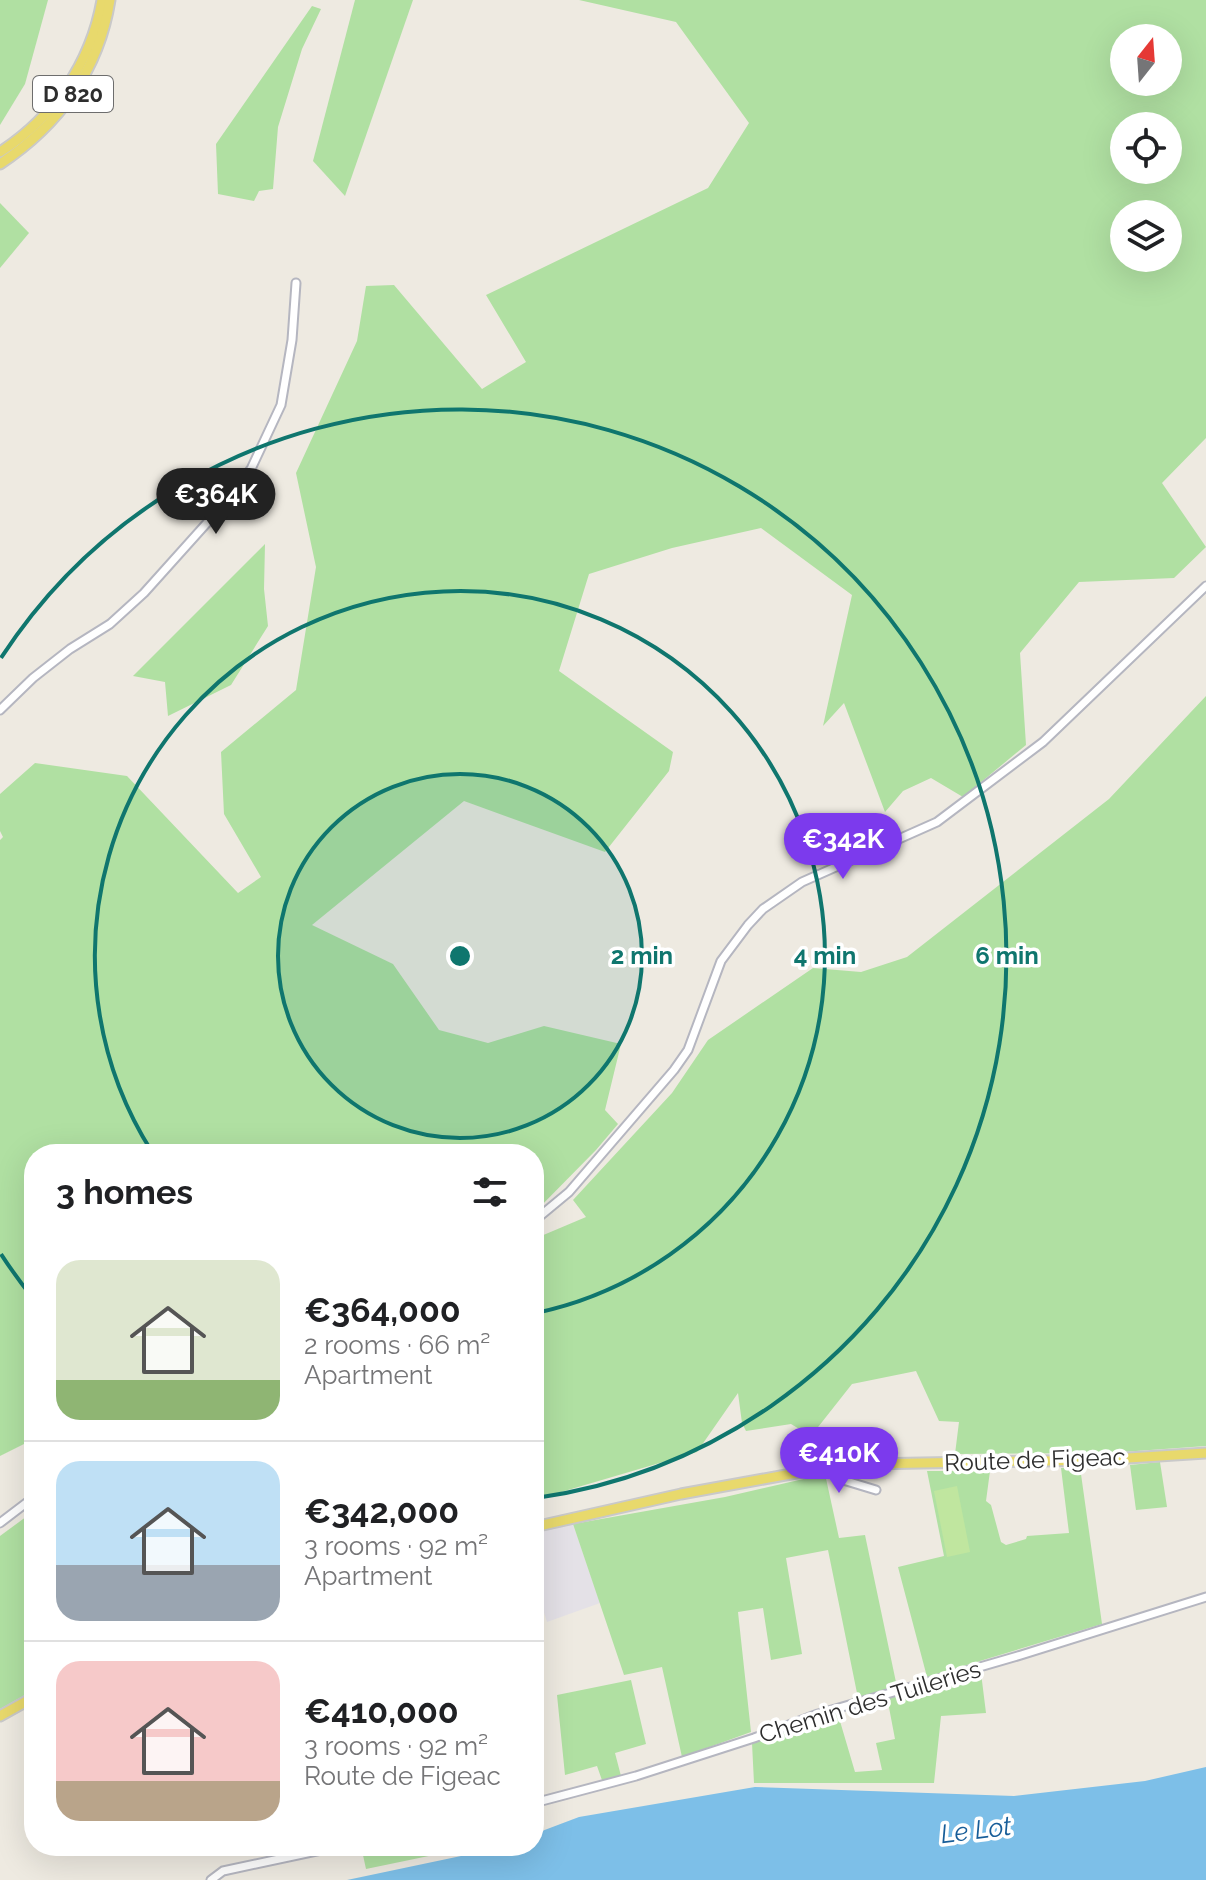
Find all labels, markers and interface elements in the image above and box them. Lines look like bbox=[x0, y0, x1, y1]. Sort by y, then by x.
north arrow bbox=[1110, 24, 1182, 96]
map controls bbox=[1110, 24, 1182, 272]
road number: D 820 bbox=[33, 76, 113, 112]
button: locate bbox=[1110, 112, 1182, 184]
button: layers bbox=[1110, 200, 1182, 272]
pin: €364K bbox=[160, 468, 272, 536]
text: €364K bbox=[174, 479, 258, 509]
pin: €342K bbox=[787, 813, 899, 881]
text: €342K bbox=[802, 824, 884, 854]
text: 2 min bbox=[611, 941, 673, 970]
text: 4 min bbox=[794, 941, 856, 970]
text: 6 min bbox=[975, 941, 1039, 970]
centre of rings bbox=[446, 942, 474, 970]
icon: filters bbox=[468, 1170, 512, 1214]
text: 3 homes bbox=[56, 1172, 193, 1212]
text: €364,000 bbox=[304, 1290, 461, 1330]
icon: home bbox=[120, 1292, 216, 1388]
text: 2 rooms · 66 m² bbox=[304, 1330, 490, 1360]
text: Apartment bbox=[304, 1360, 433, 1390]
pin: €410K bbox=[783, 1427, 895, 1495]
text: €410K bbox=[798, 1438, 880, 1468]
street label: Route de Figeac bbox=[944, 1442, 1126, 1477]
text: €342,000 bbox=[304, 1491, 459, 1531]
icon: home bbox=[120, 1493, 216, 1589]
text: 3 rooms · 92 m² bbox=[304, 1531, 488, 1561]
text: Apartment bbox=[304, 1561, 433, 1591]
street label: Chemin des Tuileries bbox=[756, 1654, 984, 1749]
text: €410,000 bbox=[304, 1691, 459, 1731]
icon: home bbox=[120, 1693, 216, 1789]
text: 3 rooms · 92 m² bbox=[304, 1731, 488, 1761]
text: Route de Figeac bbox=[304, 1761, 501, 1791]
water label: Le Lot bbox=[939, 1811, 1014, 1849]

